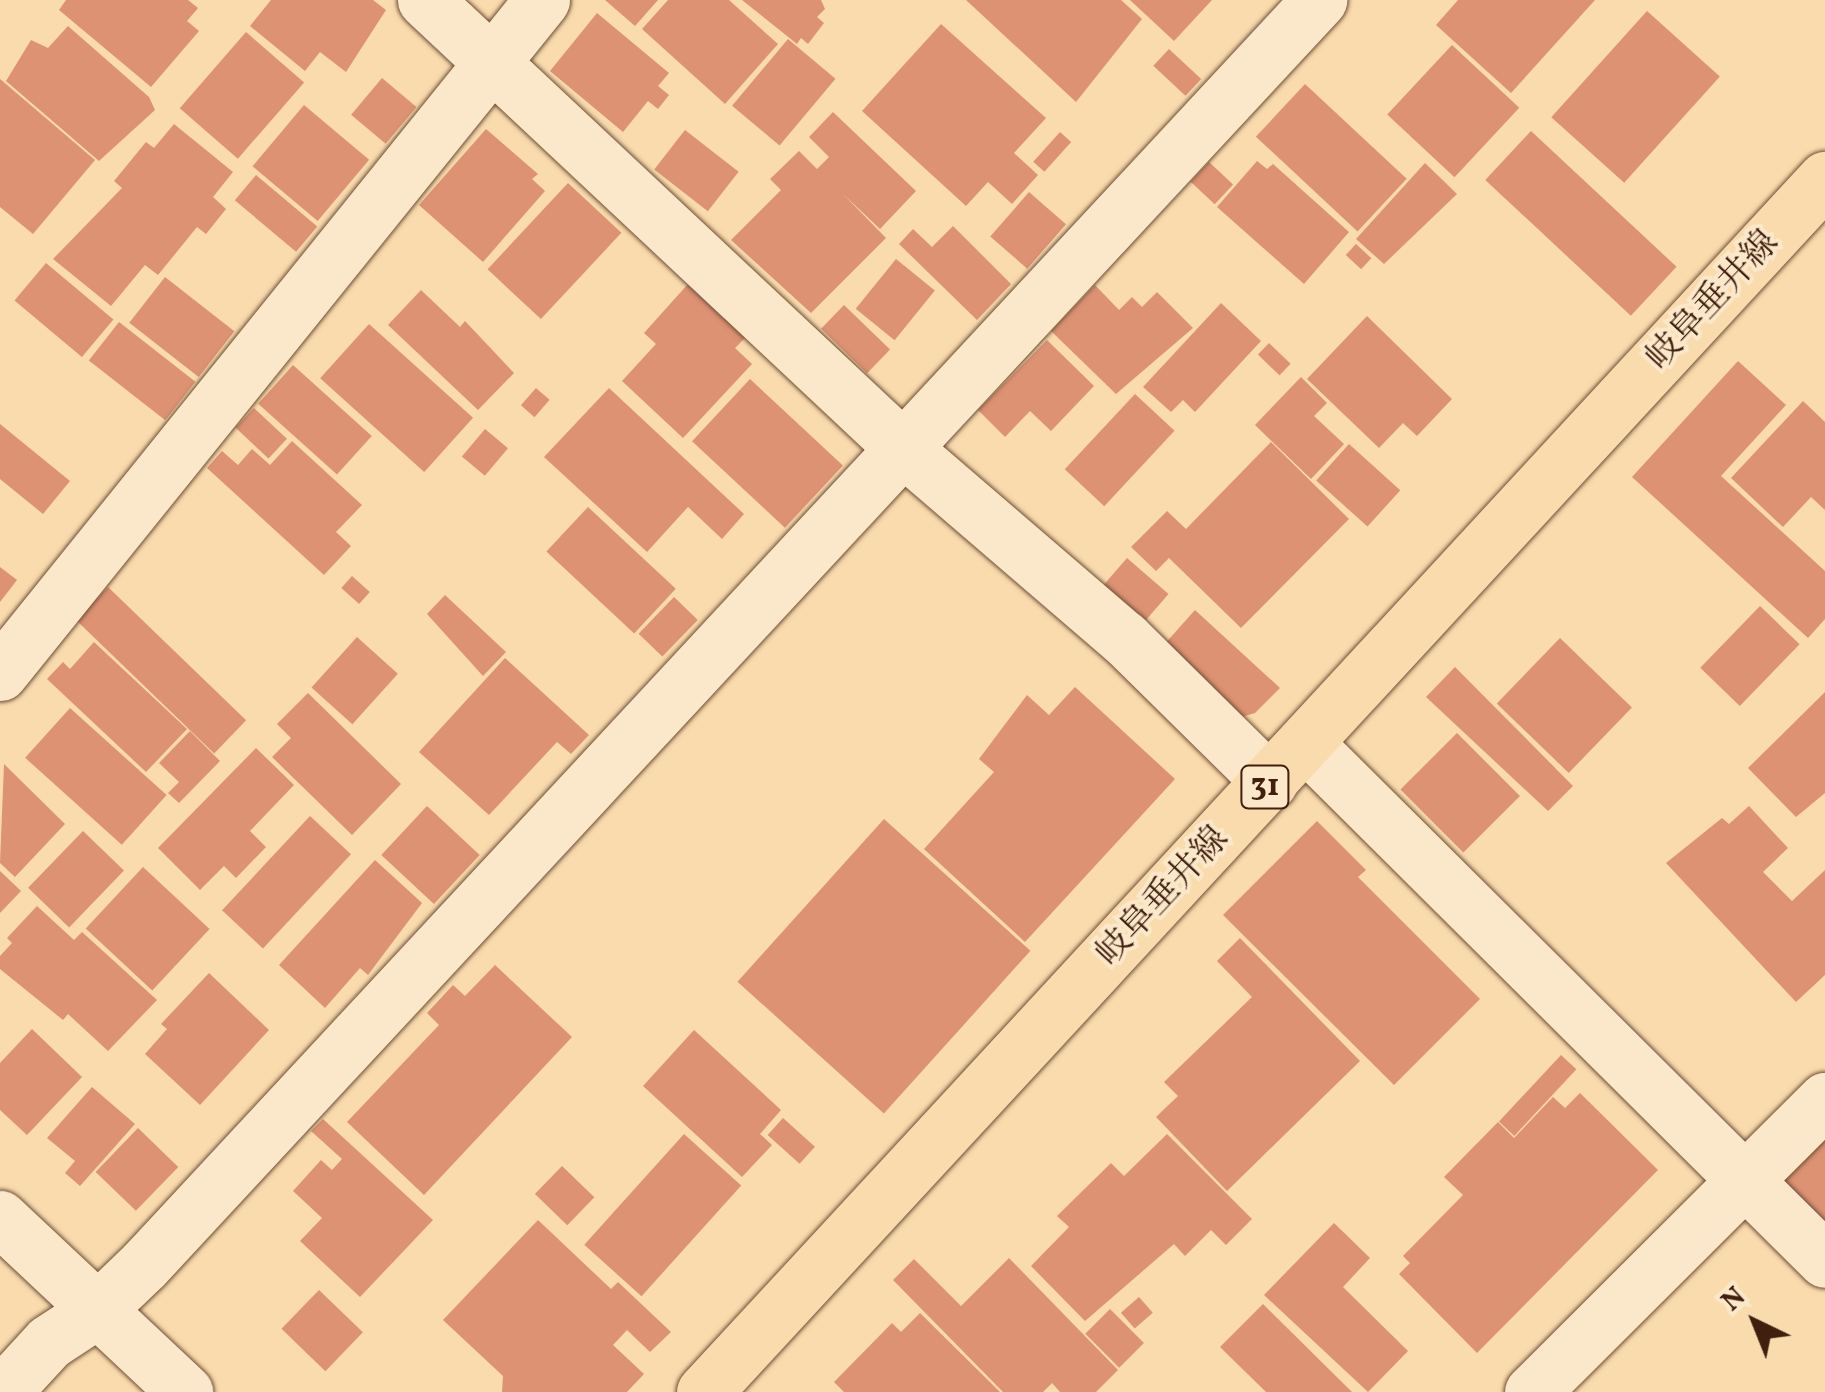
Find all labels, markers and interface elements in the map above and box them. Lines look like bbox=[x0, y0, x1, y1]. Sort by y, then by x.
street label: 岐阜垂井線 bbox=[1638, 223, 1788, 379]
road number: 31 bbox=[1240, 760, 1290, 814]
street label: 岐阜垂井線 bbox=[1088, 819, 1238, 975]
north arrow bbox=[1705, 1272, 1805, 1372]
text: N bbox=[1713, 1279, 1755, 1321]

